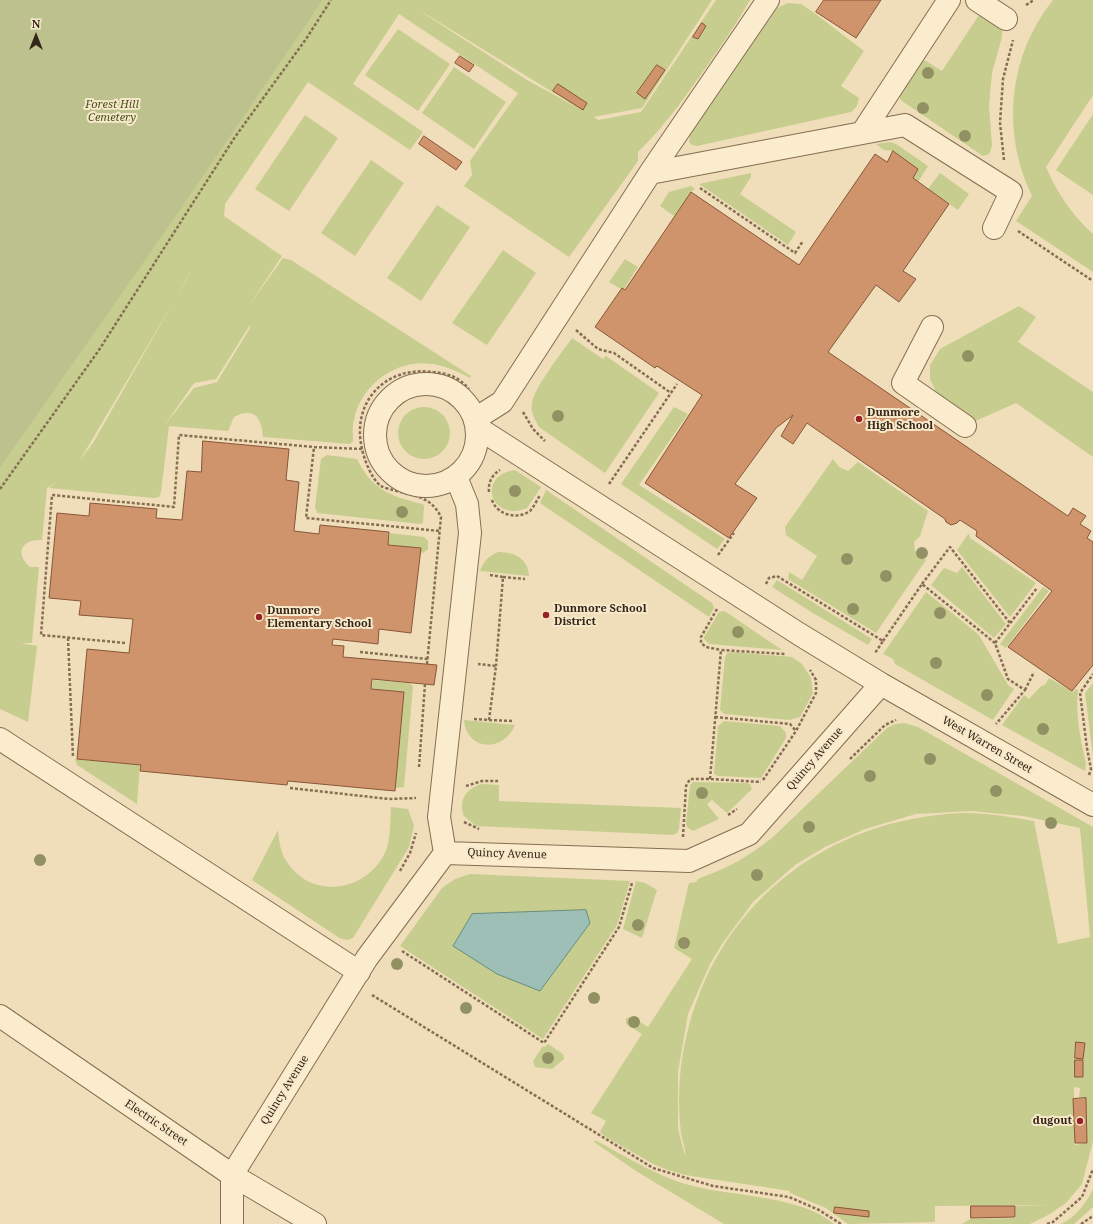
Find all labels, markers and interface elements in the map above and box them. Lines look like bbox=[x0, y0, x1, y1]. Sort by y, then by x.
north arrow bbox=[16, 16, 56, 56]
text: N bbox=[32, 16, 40, 31]
park label: Forest Hill Cemetery bbox=[85, 98, 139, 124]
place label: Dunmore High School bbox=[867, 406, 933, 432]
marker: Dunmore High School bbox=[854, 414, 864, 424]
place label: Dunmore School District bbox=[554, 602, 646, 628]
place label: Dunmore Elementary School bbox=[267, 604, 372, 630]
marker: Dunmore School District bbox=[541, 610, 551, 620]
marker: Dunmore Elementary School bbox=[254, 612, 264, 622]
street label: West Warren Street bbox=[939, 714, 1035, 776]
street label: Quincy Avenue bbox=[784, 725, 846, 793]
street label: Quincy Avenue bbox=[467, 846, 547, 862]
street label: Quincy Avenue bbox=[258, 1053, 312, 1127]
street label: Electric Street bbox=[122, 1097, 190, 1149]
place label: dugout bbox=[1033, 1114, 1072, 1128]
marker: dugout bbox=[1075, 1116, 1085, 1126]

